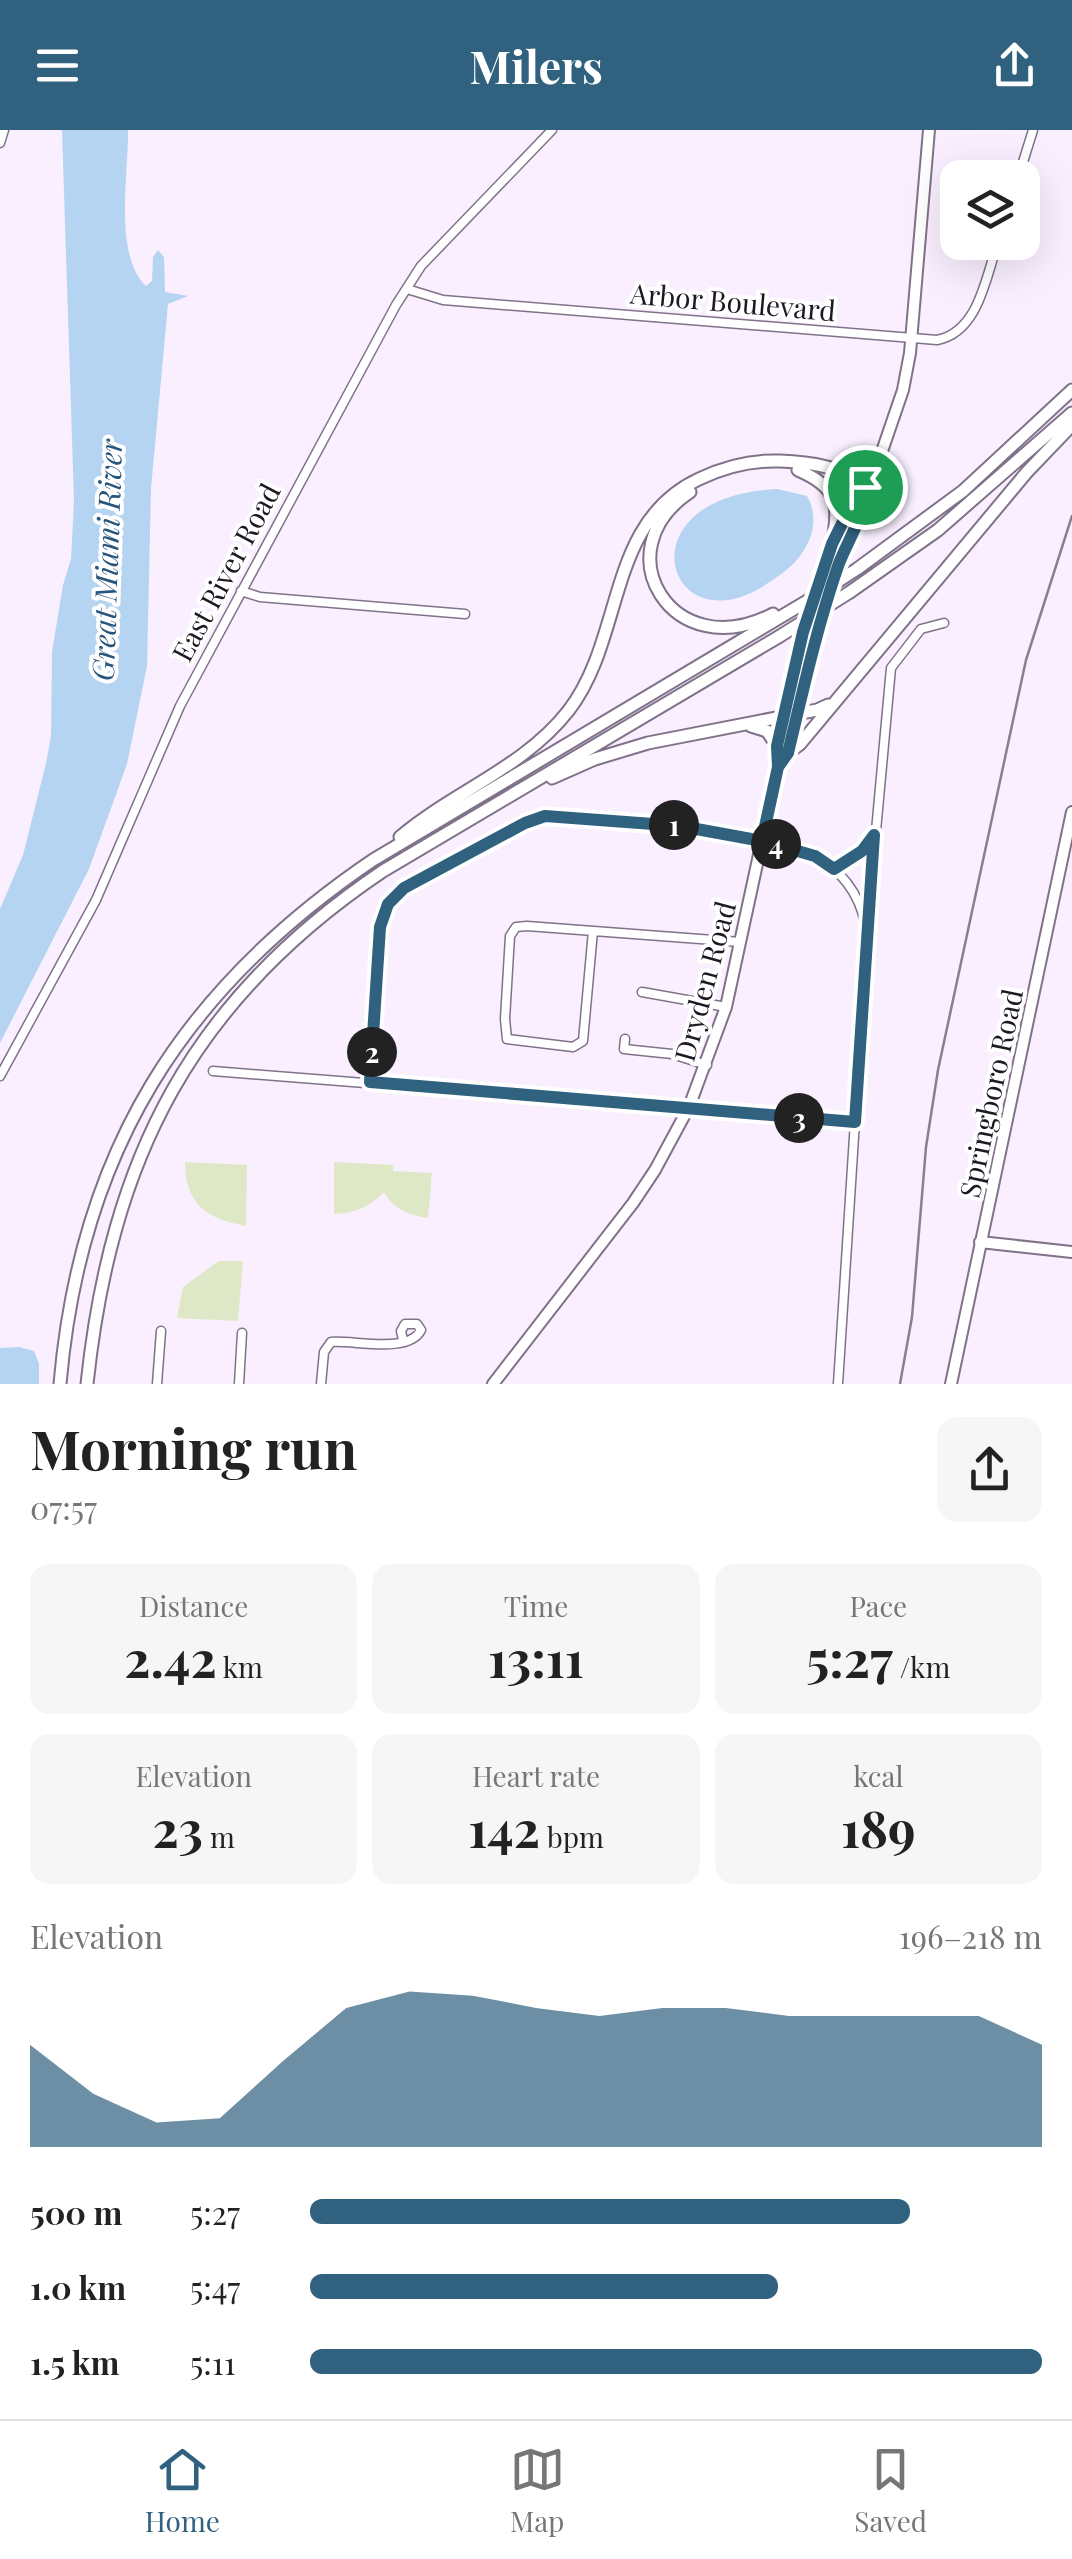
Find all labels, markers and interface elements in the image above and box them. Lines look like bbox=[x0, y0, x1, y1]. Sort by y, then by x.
text: Milers bbox=[469, 35, 603, 95]
icon: menu bbox=[30, 38, 85, 93]
icon: share bbox=[987, 38, 1042, 93]
map controls bbox=[940, 160, 1040, 260]
button: layers bbox=[940, 160, 1040, 260]
street label: Arbor Boulevard bbox=[628, 274, 837, 328]
water label: Great Miami River bbox=[82, 437, 130, 681]
pin bbox=[823, 445, 908, 530]
icon: arrive bbox=[838, 460, 893, 515]
street label: East River Road bbox=[163, 477, 287, 667]
pin: 1 bbox=[649, 800, 699, 850]
text: 1 bbox=[669, 806, 679, 843]
pin: 4 bbox=[751, 819, 801, 869]
text: 4 bbox=[769, 825, 783, 862]
street label: Dryden Road bbox=[665, 897, 743, 1065]
street label: Springboro Road bbox=[950, 985, 1030, 1201]
pin: 2 bbox=[347, 1027, 397, 1077]
text: 2 bbox=[365, 1033, 379, 1070]
pin: 3 bbox=[774, 1093, 824, 1143]
text: 3 bbox=[792, 1099, 806, 1136]
text: Morning run bbox=[30, 1410, 357, 1484]
button: share bbox=[937, 1417, 1042, 1522]
text: 07:57 bbox=[30, 1485, 97, 1528]
text: Distance bbox=[139, 1587, 248, 1624]
text: Time bbox=[504, 1587, 568, 1624]
text: Pace bbox=[849, 1587, 907, 1624]
text: 2.42 bbox=[124, 1624, 217, 1691]
text: 13:11 bbox=[488, 1624, 584, 1691]
text: 5:27 bbox=[806, 1624, 893, 1691]
text: km bbox=[217, 1648, 263, 1685]
text: /km bbox=[893, 1648, 950, 1685]
text: Elevation bbox=[135, 1757, 252, 1794]
text: Heart rate bbox=[472, 1757, 600, 1794]
text: kcal bbox=[853, 1757, 903, 1794]
text: 23 bbox=[152, 1794, 203, 1861]
text: 142 bbox=[468, 1794, 540, 1861]
text: 189 bbox=[841, 1794, 916, 1861]
text: m bbox=[203, 1818, 235, 1855]
text: bpm bbox=[540, 1818, 604, 1855]
text: Elevation bbox=[30, 1914, 163, 1957]
text: 196–218 m bbox=[899, 1914, 1042, 1957]
text: 500 m bbox=[30, 2190, 122, 2233]
text: 5:27 bbox=[190, 2190, 240, 2233]
text: 1.0 km bbox=[30, 2265, 126, 2308]
text: 5:47 bbox=[190, 2265, 240, 2308]
text: 1.5 km bbox=[30, 2340, 119, 2383]
text: 5:11 bbox=[190, 2340, 235, 2383]
tab: Home bbox=[145, 2442, 220, 2539]
tab: Map bbox=[510, 2442, 565, 2539]
tab: Saved bbox=[854, 2442, 927, 2539]

